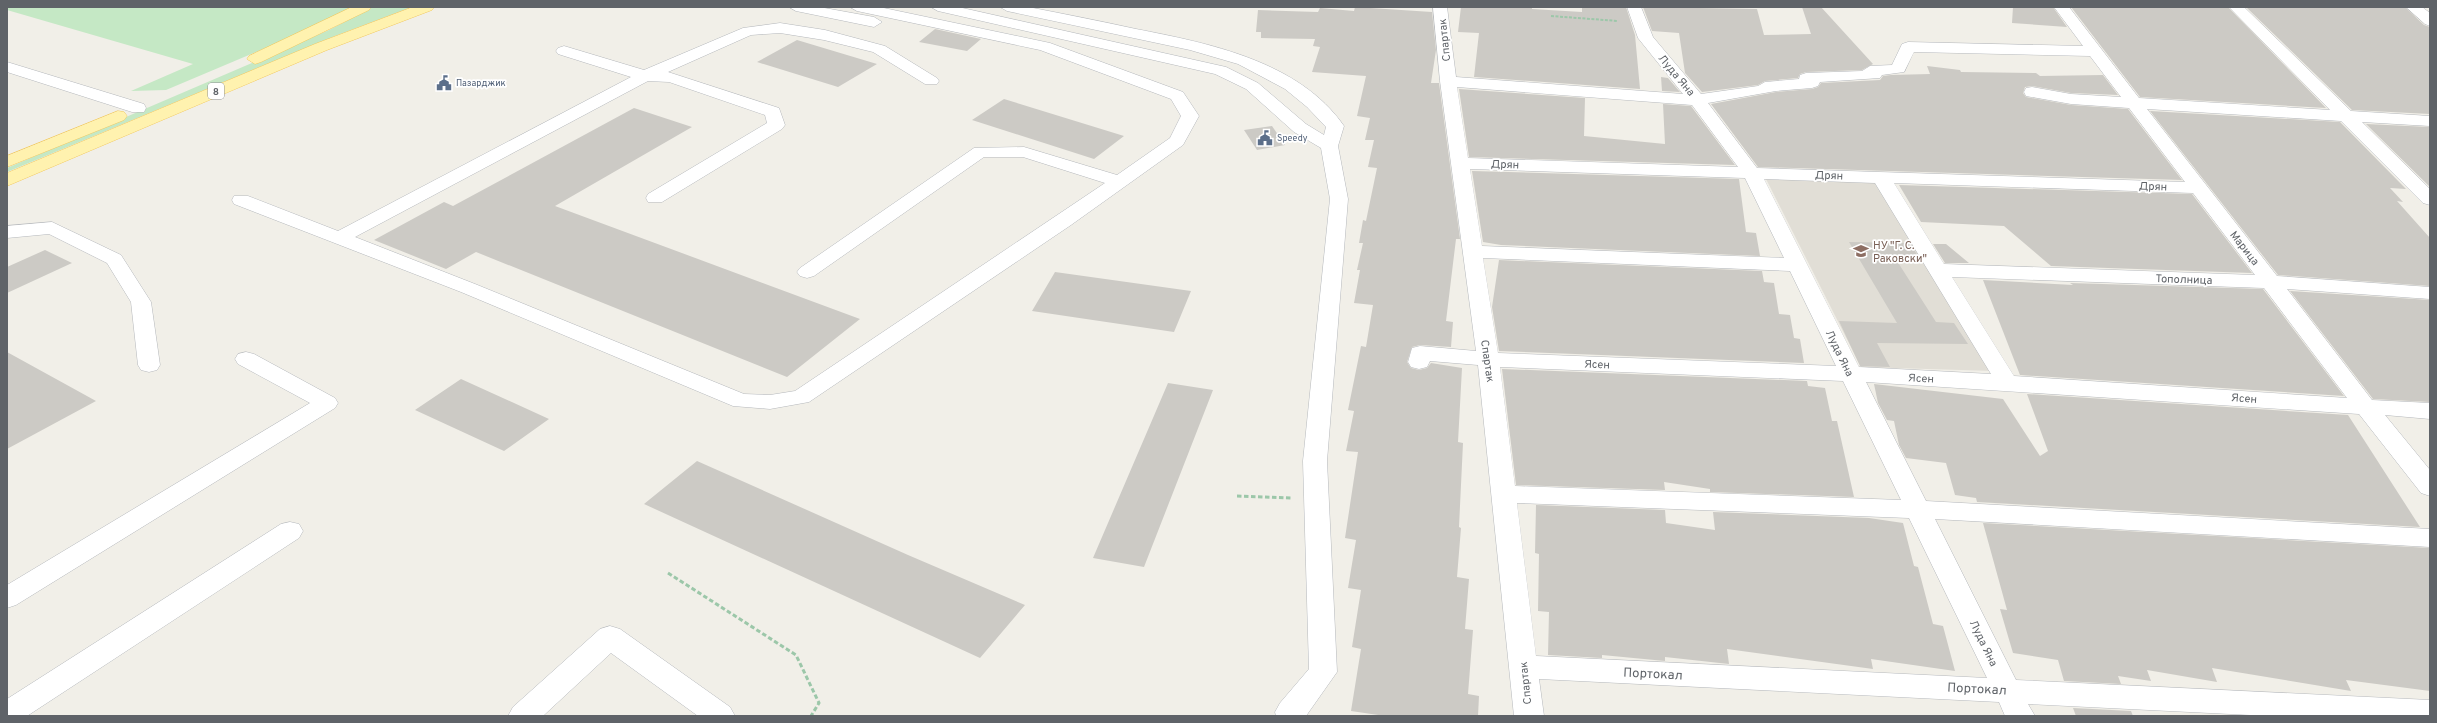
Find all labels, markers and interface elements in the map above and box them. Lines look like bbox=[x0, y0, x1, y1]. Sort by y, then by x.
street label: Спартак bbox=[1436, 18, 1454, 62]
street label: Луда Яна bbox=[1655, 52, 1698, 100]
public building icon: Пазарджик bbox=[435, 74, 453, 92]
place label: Пазарджик bbox=[456, 78, 506, 89]
road number: 8 bbox=[208, 83, 224, 99]
public building icon: Speedy bbox=[1256, 129, 1274, 147]
place label: Speedy bbox=[1277, 133, 1308, 144]
street label: Дрян bbox=[1491, 158, 1519, 172]
street label: Дрян bbox=[1815, 169, 1843, 183]
street label: Дрян bbox=[2139, 180, 2167, 194]
street label: Марица bbox=[2226, 229, 2262, 269]
place label: НУ "Г. С. Раковски" bbox=[1873, 239, 1927, 266]
school or university icon: НУ "Г. С. Раковски" bbox=[1852, 242, 1870, 260]
street label: Тополница bbox=[2155, 272, 2213, 288]
street label: Луда Яна bbox=[1822, 328, 1856, 379]
street label: Спартак bbox=[1477, 339, 1497, 383]
street label: Ясен bbox=[1584, 358, 1610, 372]
street label: Ясен bbox=[1908, 371, 1934, 387]
street label: Ясен bbox=[2231, 391, 2257, 407]
street label: Луда Яна bbox=[1966, 618, 2000, 669]
street label: Спартак bbox=[1517, 661, 1535, 705]
street label: Портокал bbox=[1623, 665, 1683, 685]
street label: Портокал bbox=[1947, 680, 2007, 700]

